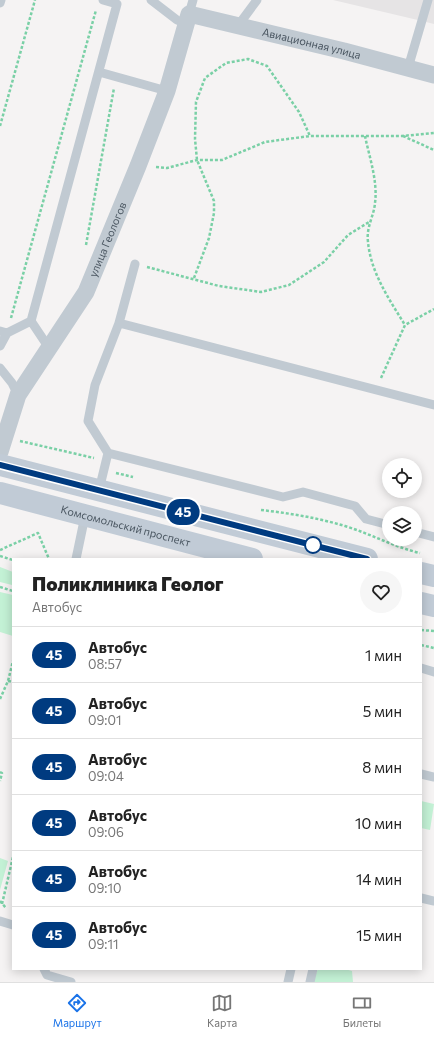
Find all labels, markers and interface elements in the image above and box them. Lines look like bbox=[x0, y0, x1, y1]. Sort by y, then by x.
street label: Авиационная улица bbox=[261, 25, 362, 61]
street label: улица Геологов bbox=[86, 200, 129, 279]
map controls bbox=[382, 458, 422, 546]
button: locate bbox=[382, 458, 422, 498]
line badge: 45 bbox=[165, 499, 201, 525]
street label: Комсомольский проспект bbox=[60, 502, 192, 549]
text: 45 bbox=[175, 503, 191, 520]
button: layers bbox=[382, 506, 422, 546]
unlabelled marker bbox=[304, 536, 322, 554]
button: heart bbox=[360, 571, 402, 613]
text: Поликлиника Геолог bbox=[32, 572, 223, 595]
text: Автобус bbox=[32, 599, 82, 615]
text: Автобус bbox=[88, 638, 147, 656]
text: 45 bbox=[46, 646, 62, 663]
text: 1 мин bbox=[365, 646, 402, 664]
text: 08:57 bbox=[88, 656, 122, 672]
text: Автобус bbox=[88, 694, 147, 712]
text: 45 bbox=[46, 702, 62, 719]
text: 5 мин bbox=[363, 702, 402, 720]
text: 09:01 bbox=[88, 712, 121, 728]
text: Автобус bbox=[88, 750, 147, 768]
text: 45 bbox=[46, 758, 62, 775]
text: 8 мин bbox=[362, 758, 402, 776]
text: 09:04 bbox=[88, 768, 124, 784]
text: Автобус bbox=[88, 806, 147, 824]
text: 45 bbox=[46, 814, 62, 831]
text: 10 мин bbox=[355, 814, 402, 832]
text: 09:06 bbox=[88, 824, 124, 840]
text: Автобус bbox=[88, 862, 147, 880]
text: 45 bbox=[46, 870, 62, 887]
text: 14 мин bbox=[356, 870, 402, 888]
text: 09:10 bbox=[88, 880, 121, 896]
text: Автобус bbox=[88, 918, 147, 936]
text: 45 bbox=[46, 926, 62, 943]
text: 15 мин bbox=[356, 926, 402, 944]
text: 09:11 bbox=[88, 936, 119, 952]
tab: Маршрут bbox=[53, 992, 102, 1029]
tab: Карта bbox=[207, 992, 237, 1029]
tab: Билеты bbox=[343, 992, 381, 1029]

